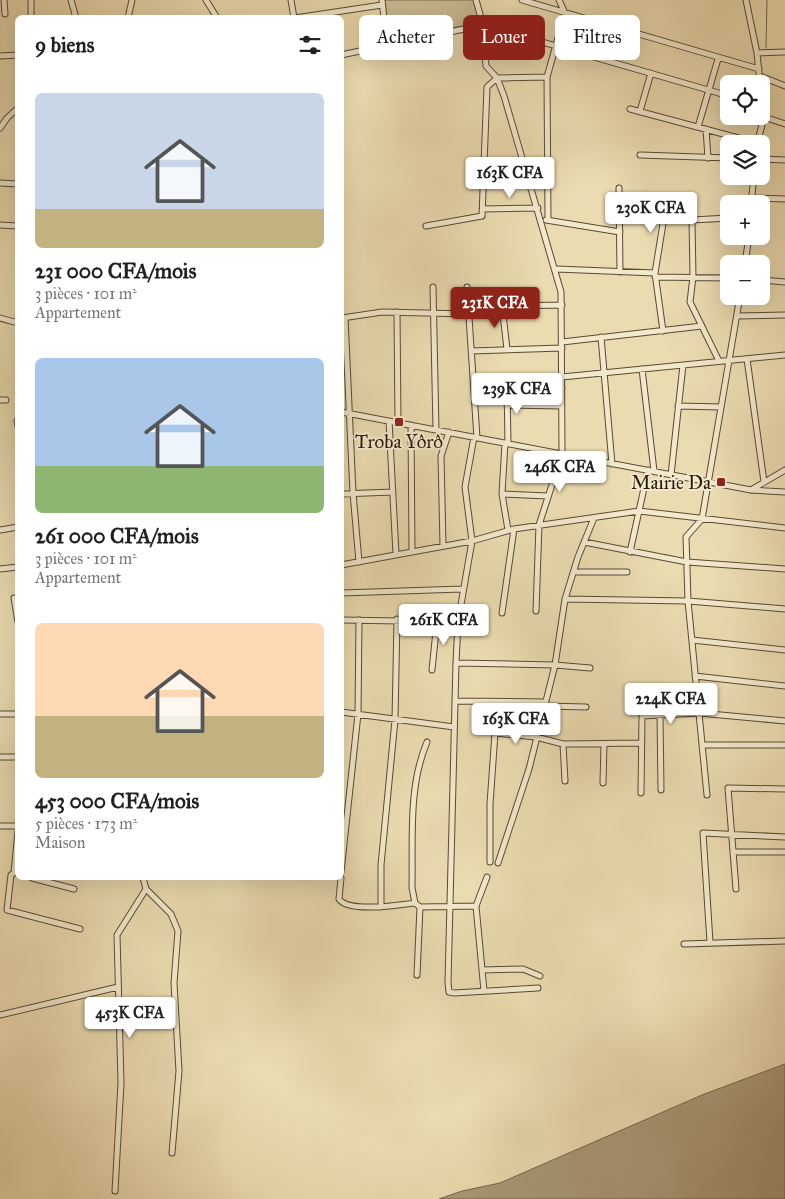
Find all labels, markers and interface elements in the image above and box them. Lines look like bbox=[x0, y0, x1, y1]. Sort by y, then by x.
chip: Acheter bbox=[359, 15, 453, 60]
chip: Louer bbox=[463, 15, 545, 60]
chip: Filtres bbox=[555, 15, 640, 60]
icon: filters bbox=[296, 31, 324, 59]
text: 9 biens bbox=[35, 32, 94, 58]
map controls bbox=[720, 75, 770, 305]
button: locate bbox=[720, 75, 770, 125]
icon: home bbox=[135, 126, 225, 216]
button: layers bbox=[720, 135, 770, 185]
pin: 163K CFA bbox=[458, 156, 562, 199]
text: 163K CFA bbox=[476, 163, 544, 182]
pin: 230K CFA bbox=[599, 192, 703, 234]
button: + bbox=[720, 195, 770, 245]
text: 230K CFA bbox=[616, 198, 686, 217]
button: − bbox=[720, 255, 770, 305]
text: 231 000 CFA/mois bbox=[35, 258, 196, 284]
text: 3 pièces · 101 m² bbox=[35, 284, 137, 303]
pin: 231K CFA bbox=[443, 286, 547, 329]
text: 231K CFA bbox=[462, 293, 528, 312]
text: Appartement bbox=[35, 303, 121, 322]
pin: 239K CFA bbox=[465, 372, 569, 415]
text: 239K CFA bbox=[482, 379, 552, 398]
icon: home bbox=[135, 391, 225, 481]
marker: Troba Yôrô bbox=[393, 416, 405, 428]
place label: Troba Yôrô bbox=[355, 430, 443, 453]
pin: 246K CFA bbox=[508, 450, 612, 493]
text: 246K CFA bbox=[524, 457, 596, 476]
place label: Mairie Da bbox=[631, 471, 712, 494]
marker: Mairie Da bbox=[715, 476, 727, 488]
text: 261 000 CFA/mois bbox=[35, 523, 199, 549]
text: 3 pièces · 101 m² bbox=[35, 549, 137, 568]
text: Appartement bbox=[35, 568, 121, 587]
pin: 261K CFA bbox=[392, 604, 496, 646]
text: 261K CFA bbox=[410, 610, 478, 629]
icon: home bbox=[135, 656, 225, 746]
pin: 224K CFA bbox=[619, 682, 723, 725]
text: 224K CFA bbox=[636, 689, 706, 708]
pin: 163K CFA bbox=[464, 702, 568, 745]
text: 163K CFA bbox=[482, 709, 550, 728]
text: 453 000 CFA/mois bbox=[35, 788, 199, 814]
text: 5 pièces · 173 m² bbox=[35, 814, 137, 833]
text: Maison bbox=[35, 833, 85, 852]
pin: 453K CFA bbox=[78, 996, 182, 1039]
text: 453K CFA bbox=[96, 1003, 164, 1022]

